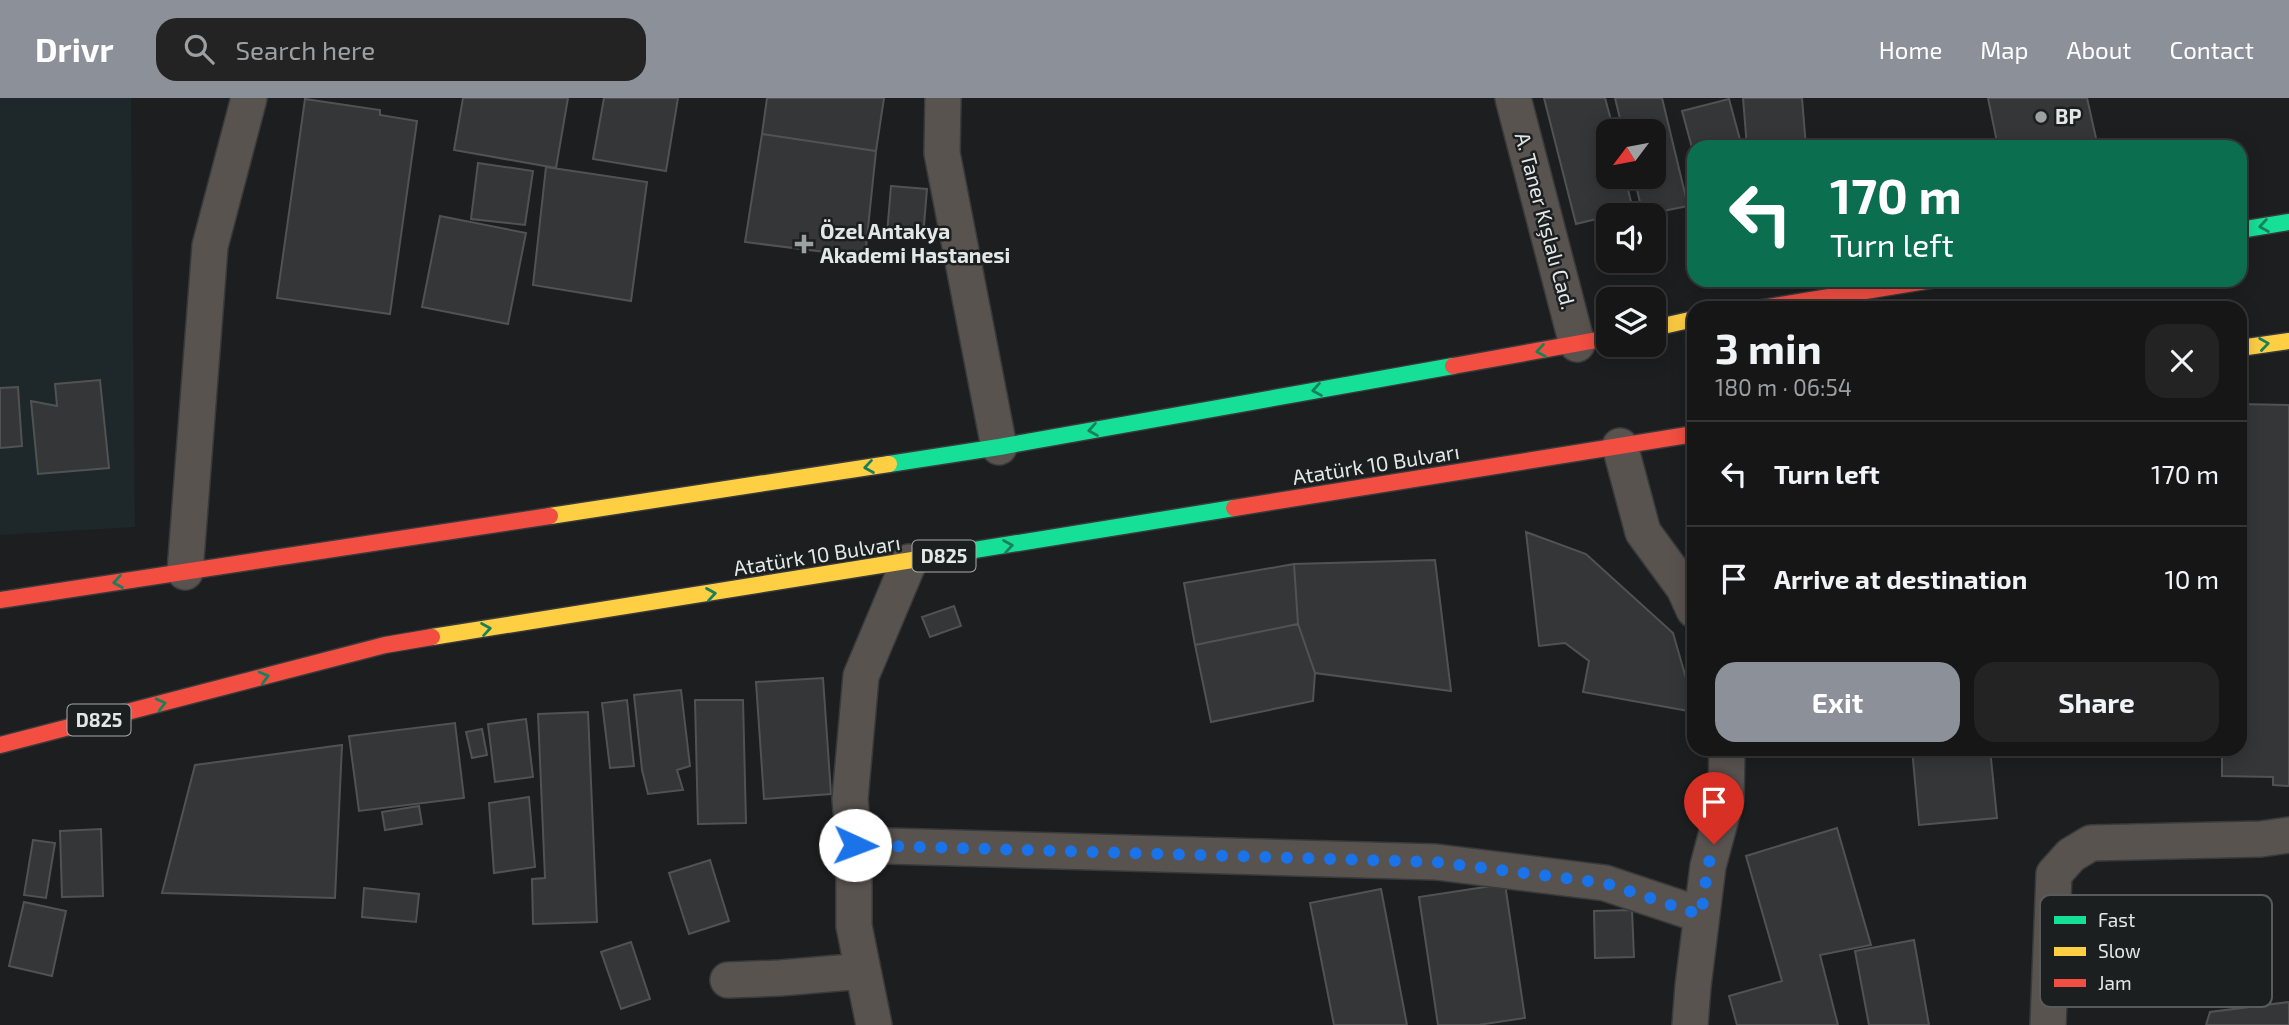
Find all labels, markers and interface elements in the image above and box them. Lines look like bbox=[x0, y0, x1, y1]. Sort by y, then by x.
search box bbox=[156, 18, 646, 81]
text: Drivr bbox=[35, 29, 114, 69]
icon: search bbox=[180, 30, 218, 68]
text: Search here bbox=[236, 34, 375, 65]
text: Home bbox=[1879, 35, 1942, 64]
text: Map bbox=[1980, 35, 2028, 64]
text: About bbox=[2066, 35, 2132, 64]
text: Contact bbox=[2170, 35, 2254, 64]
place label: BP bbox=[2055, 103, 2081, 128]
marker: BP bbox=[2033, 109, 2049, 125]
north arrow bbox=[1596, 119, 1666, 189]
map controls bbox=[1596, 119, 1666, 357]
street label: A. Taner Kışlalı Cad. bbox=[1509, 129, 1582, 313]
text: 170 m bbox=[1830, 165, 1962, 224]
icon: left bbox=[1715, 168, 1806, 259]
button: sound bbox=[1596, 203, 1666, 273]
place label: Özel Antakya Akademi Hastanesi bbox=[820, 218, 1010, 267]
one-way arrow bbox=[2259, 218, 2270, 233]
text: Turn left bbox=[1830, 225, 1954, 263]
marker: Özel Antakya Akademi Hastanesi bbox=[794, 234, 814, 254]
button: layers bbox=[1596, 287, 1666, 357]
text: 3 min bbox=[1715, 322, 1822, 372]
button: close bbox=[2145, 324, 2219, 398]
one-way arrow bbox=[2259, 337, 2270, 352]
one-way arrow bbox=[1535, 343, 1547, 358]
text: 180 m · 06:54 bbox=[1715, 373, 1852, 401]
one-way arrow bbox=[1311, 382, 1323, 397]
one-way arrow bbox=[1087, 422, 1099, 437]
street label: Atatürk 10 Bulvarı bbox=[1291, 438, 1461, 489]
icon: left bbox=[1715, 455, 1753, 493]
text: Turn left bbox=[1774, 458, 1880, 489]
text: 170 m bbox=[2151, 458, 2219, 489]
one-way arrow bbox=[863, 459, 875, 474]
street label: Atatürk 10 Bulvarı bbox=[732, 529, 902, 580]
one-way arrow bbox=[1002, 539, 1014, 554]
road number: D825 bbox=[912, 540, 976, 572]
icon: arrive bbox=[1715, 560, 1753, 598]
text: Arrive at destination bbox=[1774, 563, 2027, 594]
text: 10 m bbox=[2164, 563, 2219, 594]
one-way arrow bbox=[112, 574, 124, 589]
one-way arrow bbox=[705, 586, 717, 601]
one-way arrow bbox=[480, 622, 492, 637]
button: Exit bbox=[1715, 662, 1960, 742]
button: Share bbox=[1974, 662, 2219, 742]
one-way arrow bbox=[258, 671, 270, 685]
one-way arrow bbox=[155, 698, 167, 712]
road number: D825 bbox=[68, 705, 130, 736]
pin bbox=[1684, 772, 1744, 844]
icon: arrive bbox=[1695, 783, 1733, 821]
position arrow bbox=[818, 808, 892, 882]
legend bbox=[2040, 895, 2272, 1007]
text: Fast bbox=[2098, 908, 2135, 931]
text: Slow bbox=[2098, 939, 2141, 962]
text: Jam bbox=[2098, 971, 2132, 994]

